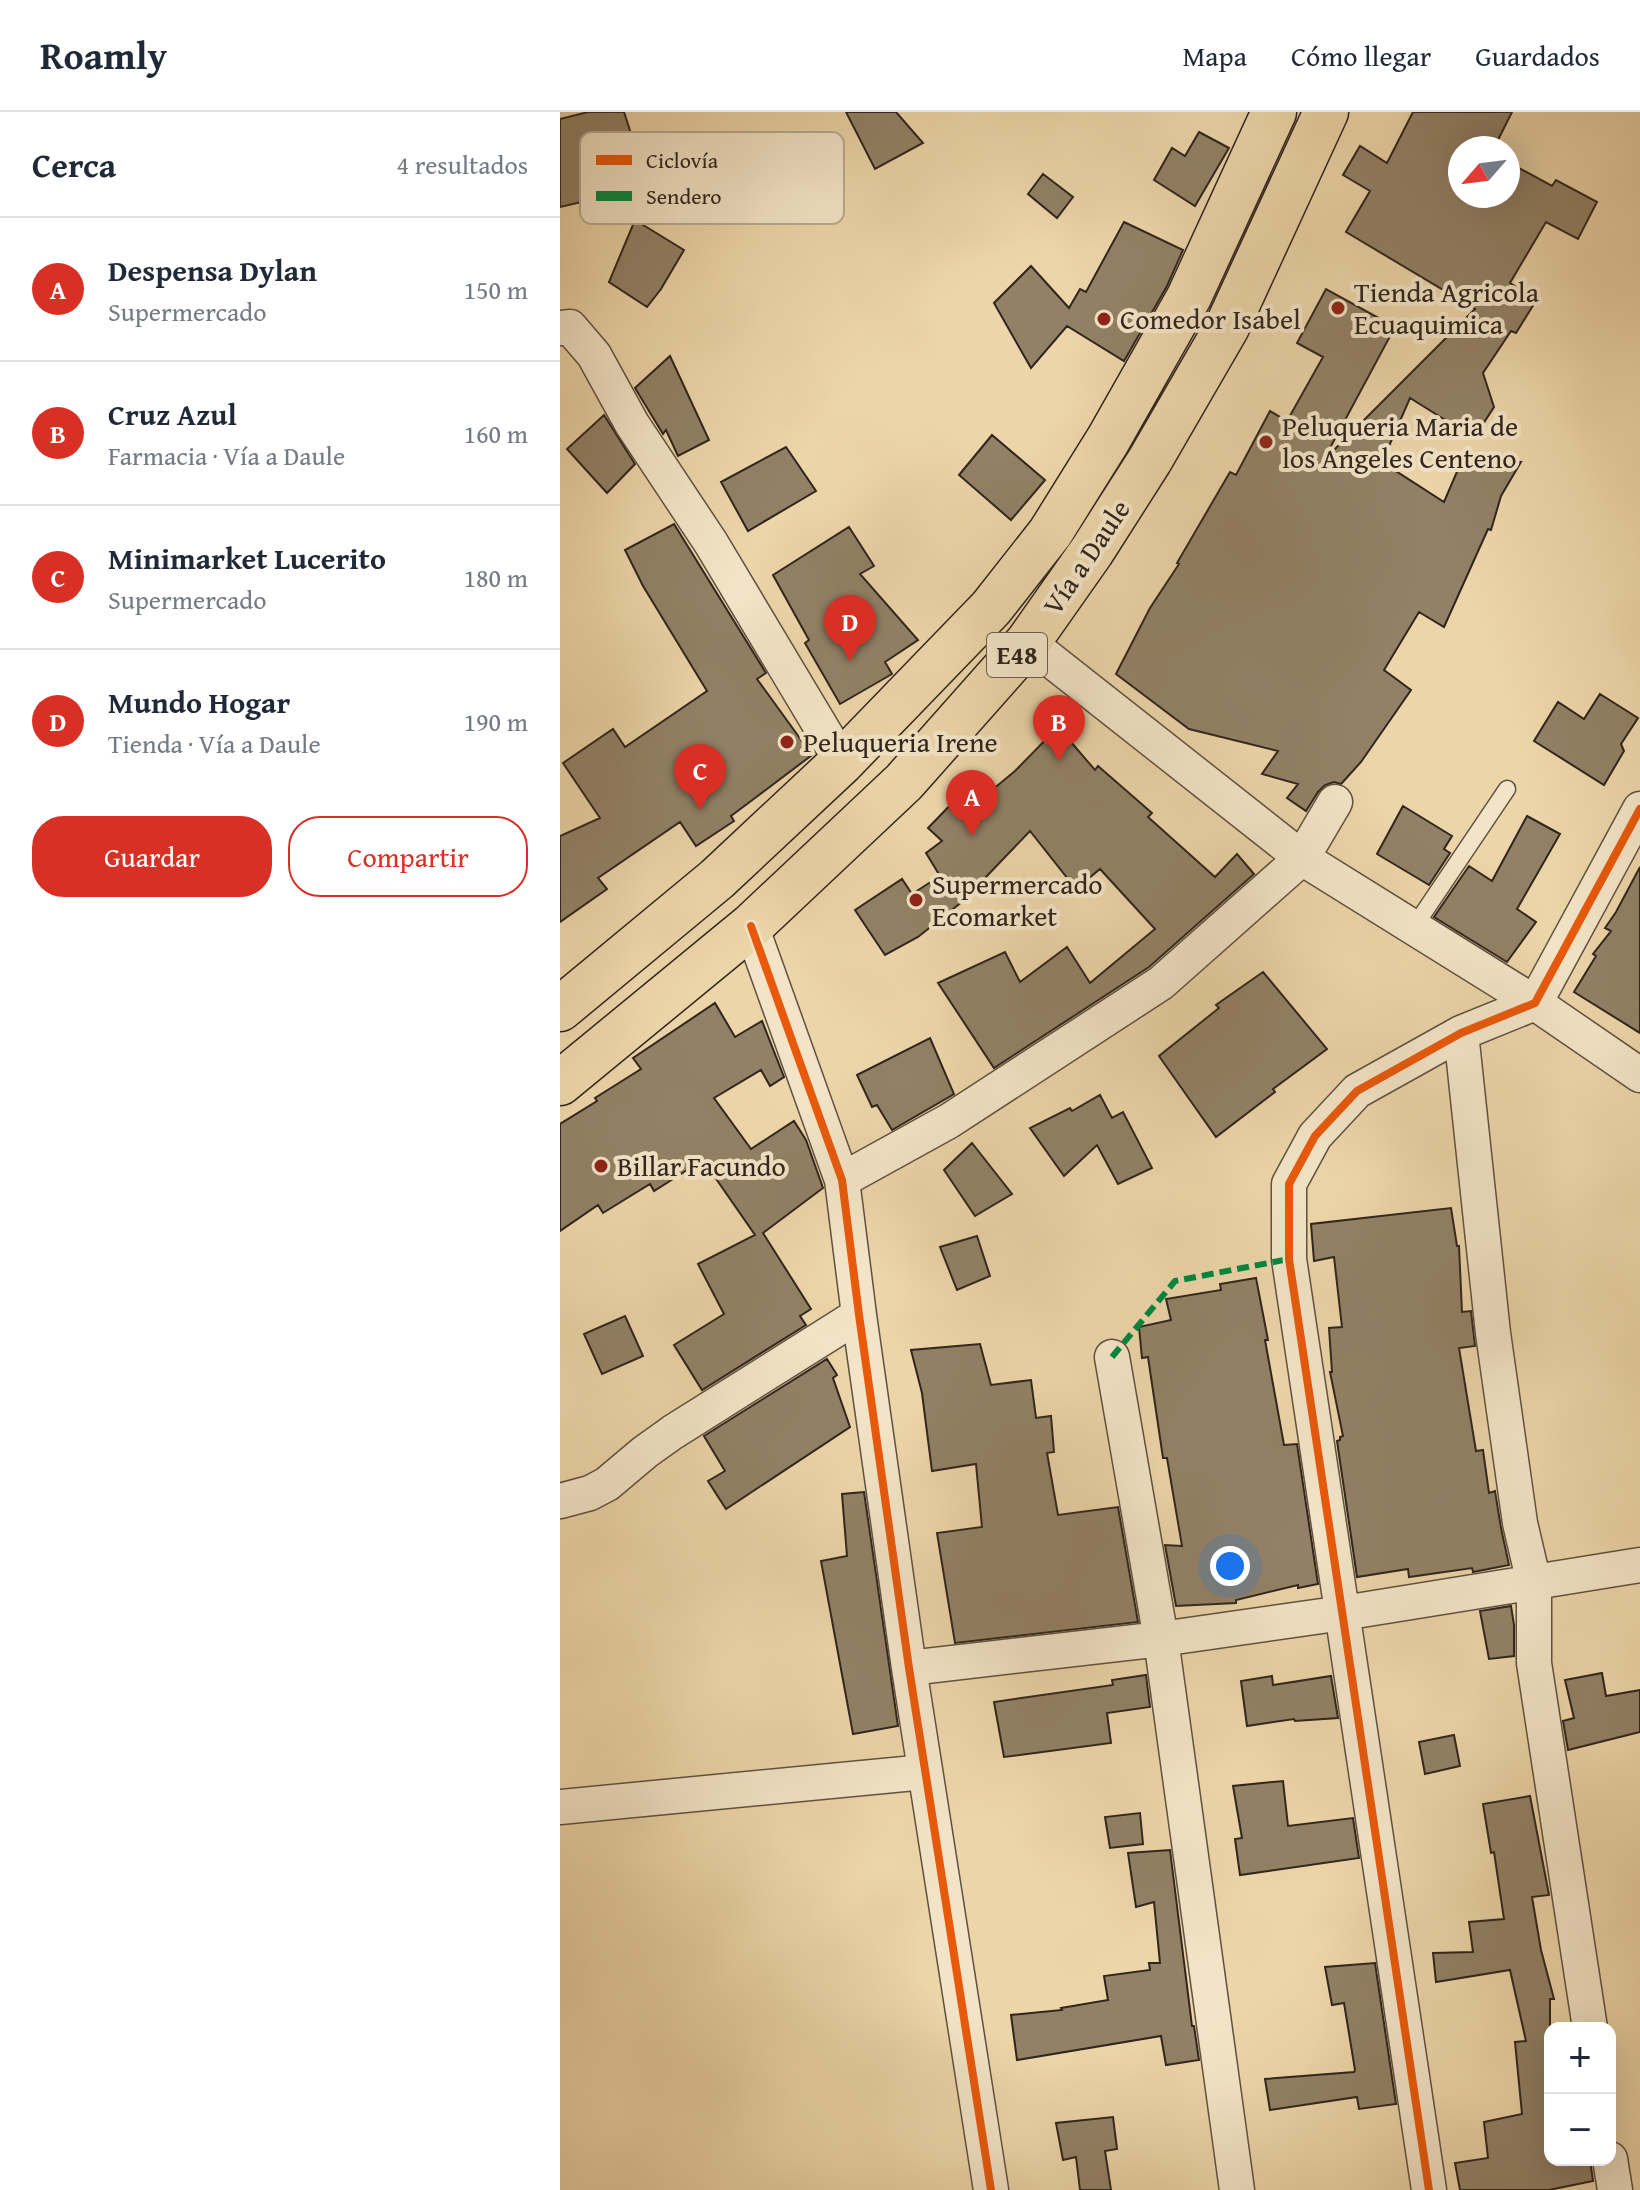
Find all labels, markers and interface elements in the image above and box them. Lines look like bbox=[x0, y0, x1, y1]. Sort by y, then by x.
text: Roamly bbox=[40, 27, 167, 83]
text: Mapa bbox=[1182, 35, 1247, 76]
text: Cómo llegar bbox=[1291, 35, 1431, 76]
text: Guardados bbox=[1475, 35, 1600, 76]
legend bbox=[580, 132, 844, 224]
north arrow bbox=[1448, 136, 1520, 208]
text: Cerca bbox=[32, 140, 116, 189]
text: Ciclovía bbox=[646, 144, 719, 176]
text: 4 resultados bbox=[397, 145, 528, 184]
text: Sendero bbox=[646, 180, 721, 212]
text: Despensa Dylan bbox=[108, 248, 317, 292]
text: A bbox=[50, 270, 66, 309]
text: 150 m bbox=[463, 270, 528, 309]
place label: Tienda Agricola Ecuaquimica bbox=[1354, 271, 1540, 344]
text: Supermercado bbox=[108, 292, 266, 331]
place label: Comedor Isabel bbox=[1120, 298, 1301, 339]
marker: Tienda Agricola Ecuaquimica bbox=[1329, 299, 1347, 317]
marker: Comedor Isabel bbox=[1095, 310, 1113, 328]
text: Cruz Azul bbox=[108, 392, 237, 436]
place label: Peluqueria Maria de los Angeles Centeno bbox=[1282, 405, 1518, 478]
text: B bbox=[50, 414, 66, 453]
text: 160 m bbox=[463, 414, 528, 453]
marker: Peluqueria Maria de los Angeles Centeno bbox=[1257, 433, 1275, 451]
text: Farmacia · Vía a Daule bbox=[108, 436, 345, 475]
street label: Vía a Daule bbox=[1032, 491, 1139, 623]
text: Minimarket Lucerito bbox=[108, 536, 386, 580]
text: C bbox=[51, 558, 65, 597]
text: 180 m bbox=[463, 558, 528, 597]
text: Supermercado bbox=[108, 580, 266, 619]
pin: D bbox=[824, 595, 876, 661]
road number: E48 bbox=[987, 633, 1047, 677]
text: Mundo Hogar bbox=[108, 680, 290, 724]
pin: B bbox=[1033, 695, 1085, 761]
text: D bbox=[50, 702, 66, 741]
text: 190 m bbox=[463, 702, 528, 741]
place label: Peluqueria Irene bbox=[803, 721, 998, 762]
text: Tienda · Vía a Daule bbox=[108, 724, 321, 763]
marker: Peluqueria Irene bbox=[778, 733, 796, 751]
pin: C bbox=[674, 744, 726, 810]
pin: A bbox=[946, 770, 998, 836]
button: Guardar bbox=[32, 816, 272, 897]
button: Compartir bbox=[288, 816, 528, 897]
place label: Supermercado Ecomarket bbox=[932, 863, 1103, 936]
marker: Supermercado Ecomarket bbox=[907, 891, 925, 909]
place label: Billar Facundo bbox=[617, 1145, 786, 1186]
marker: Billar Facundo bbox=[592, 1157, 610, 1175]
your location bbox=[1210, 1546, 1250, 1586]
map controls bbox=[1544, 2022, 1616, 2166]
button: + bbox=[1544, 2022, 1616, 2094]
button: − bbox=[1544, 2094, 1616, 2166]

